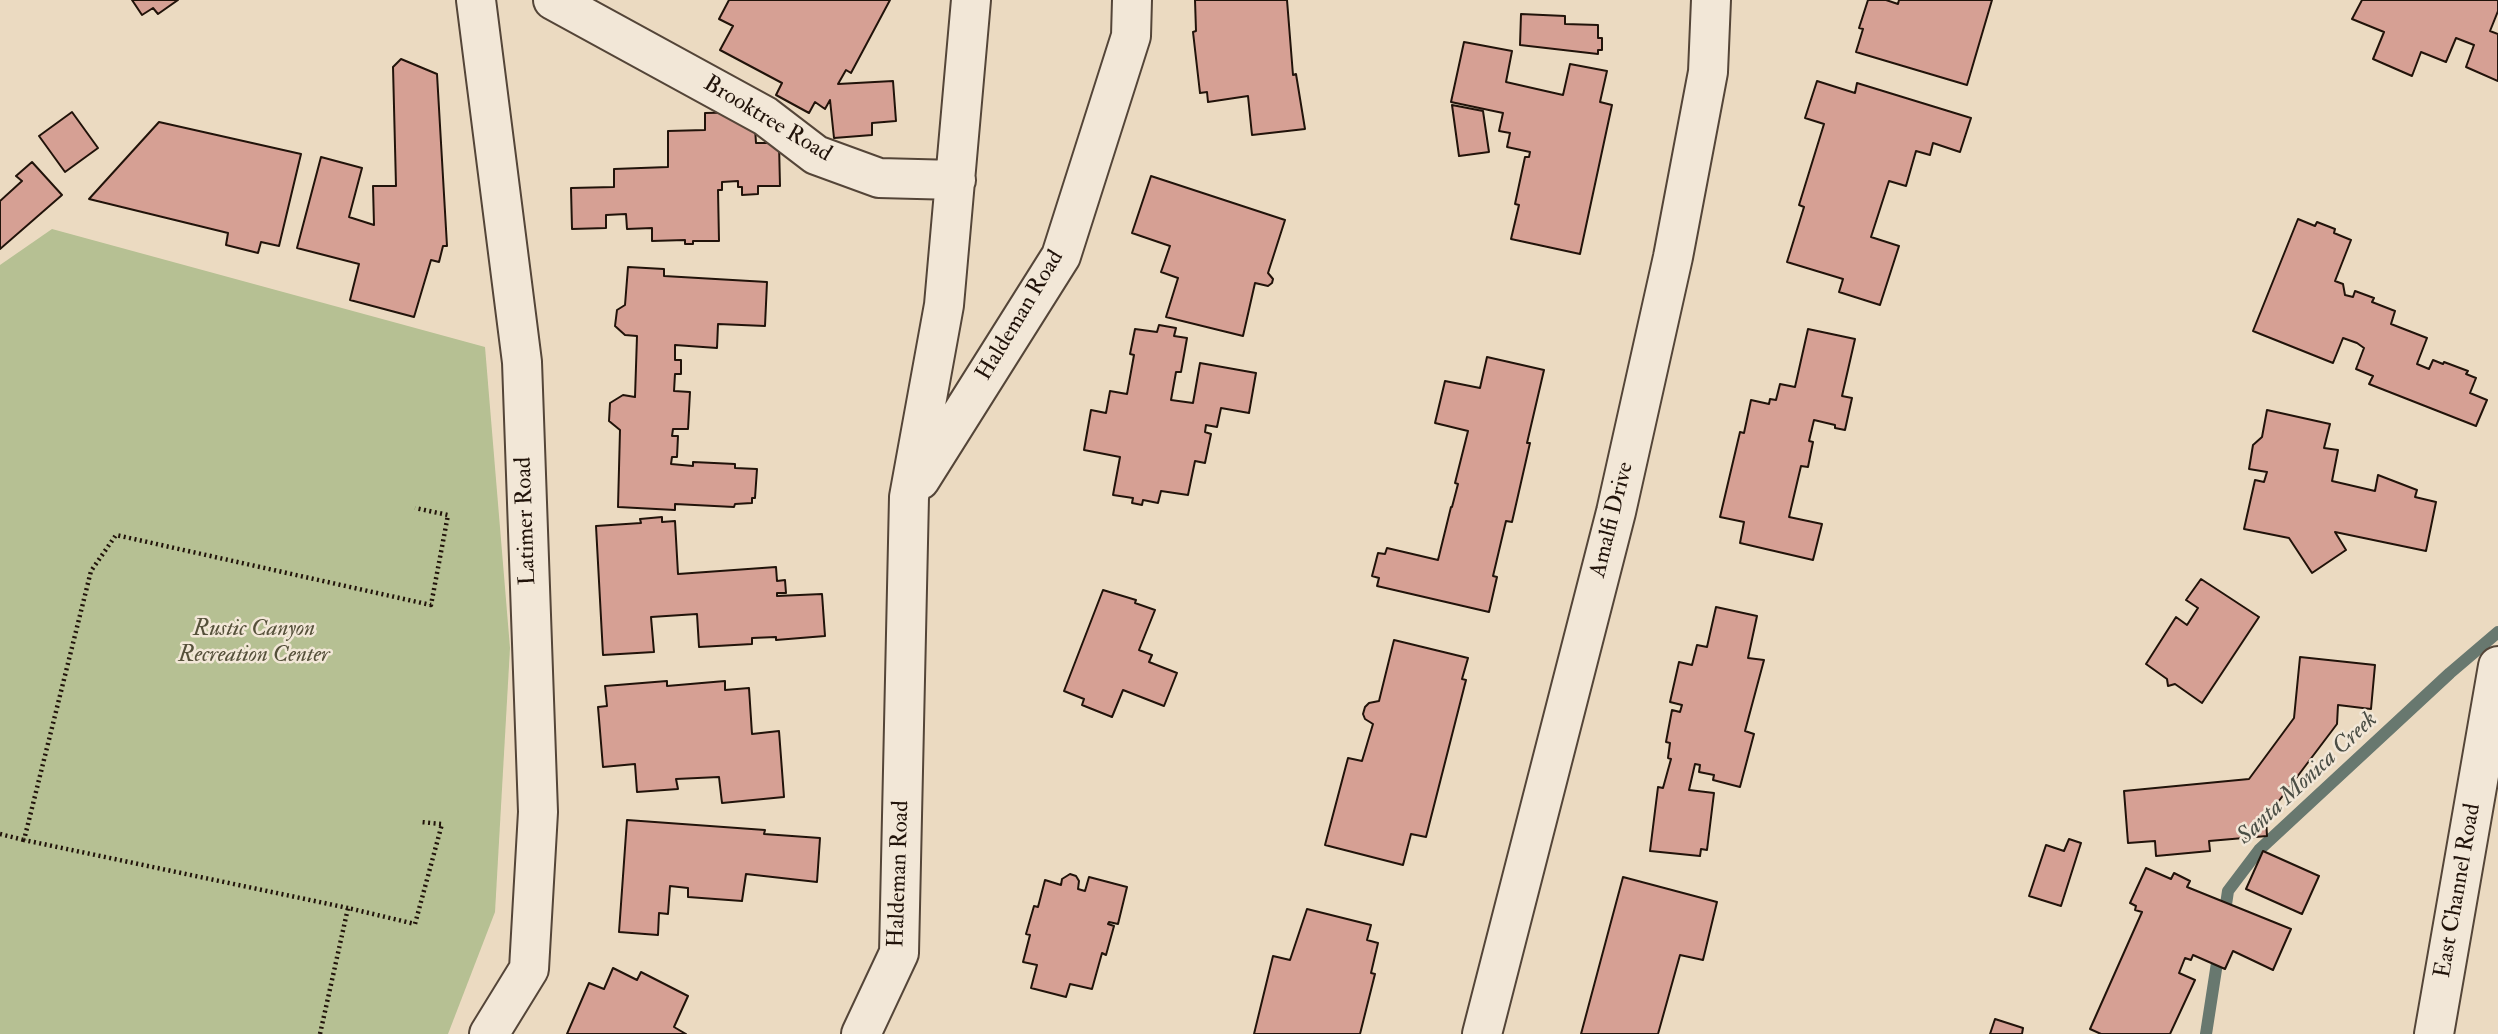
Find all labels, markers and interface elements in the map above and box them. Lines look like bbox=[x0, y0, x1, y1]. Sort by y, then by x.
street label: Brooktree Road bbox=[698, 71, 836, 169]
street label: Haldeman Road bbox=[971, 246, 1071, 386]
street label: Latimer Road bbox=[511, 456, 543, 586]
street label: Amalfi Drive bbox=[1585, 459, 1641, 581]
park label: Rustic Canyon Recreation Center bbox=[178, 616, 330, 670]
water label: Santa Monica Creek bbox=[2232, 706, 2384, 852]
street label: Haldeman Road bbox=[884, 800, 916, 948]
street label: East Channel Road bbox=[2430, 802, 2488, 980]

